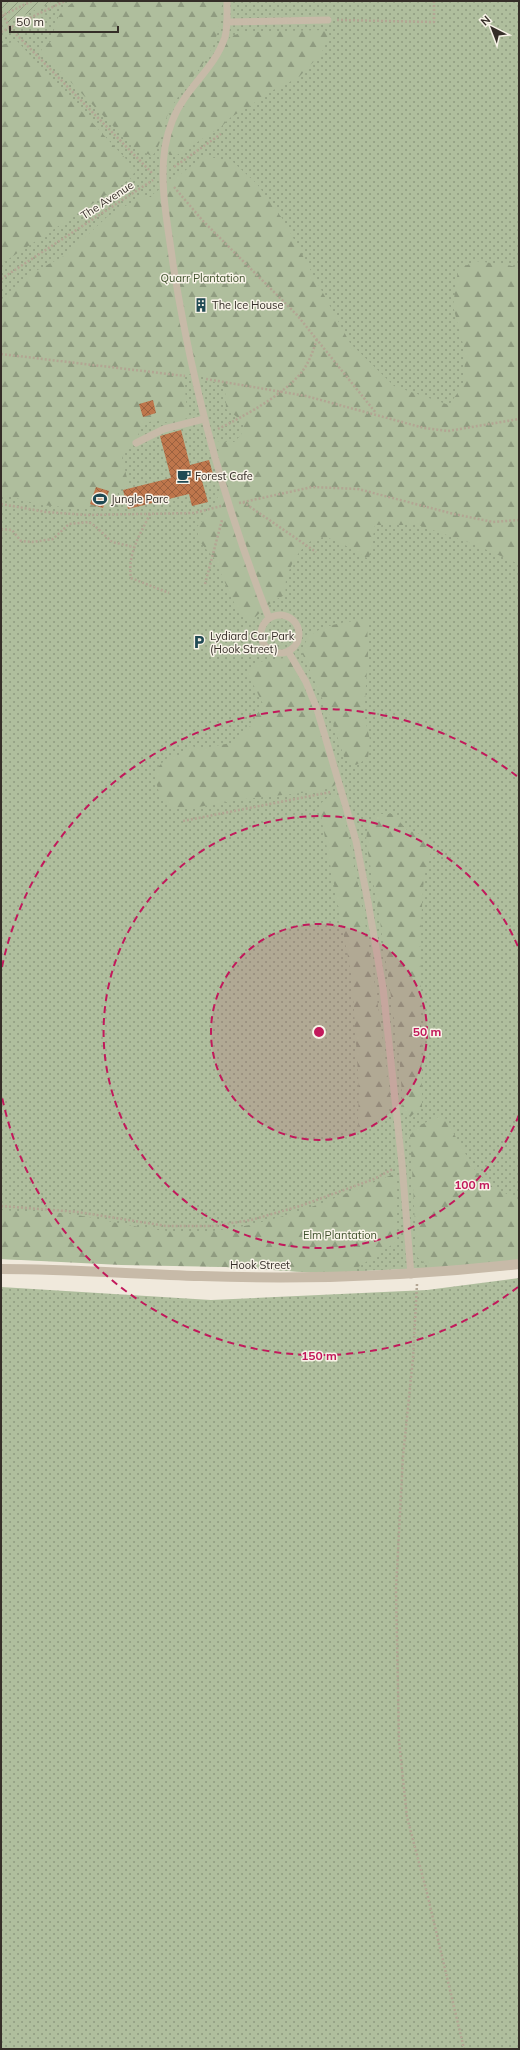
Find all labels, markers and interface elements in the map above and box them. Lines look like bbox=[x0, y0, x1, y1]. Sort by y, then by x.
scale bar bbox=[10, 8, 118, 34]
north arrow bbox=[472, 8, 512, 48]
text: N bbox=[478, 13, 493, 29]
text: 50 m bbox=[16, 14, 44, 29]
street label: The Avenue bbox=[78, 178, 136, 222]
park label: Quarr Plantation bbox=[161, 271, 245, 285]
building icon: The Ice House bbox=[193, 297, 209, 313]
place label: The Ice House bbox=[212, 298, 283, 312]
cafe icon: Forest Cafe bbox=[176, 468, 192, 484]
place label: Forest Cafe bbox=[195, 469, 253, 483]
sports icon: Jungle Parc bbox=[92, 491, 108, 507]
place label: Jungle Parc bbox=[111, 492, 169, 506]
place label: Lydiard Car Park (Hook Street) bbox=[210, 629, 295, 656]
parking icon: Lydiard Car Park (Hook Street) bbox=[191, 634, 207, 650]
text: 50 m bbox=[413, 1024, 441, 1039]
centre of rings bbox=[312, 1025, 326, 1039]
text: 100 m bbox=[454, 1177, 490, 1192]
park label: Elm Plantation bbox=[303, 1228, 377, 1242]
street label: Hook Street bbox=[230, 1258, 290, 1272]
text: 150 m bbox=[301, 1348, 337, 1363]

